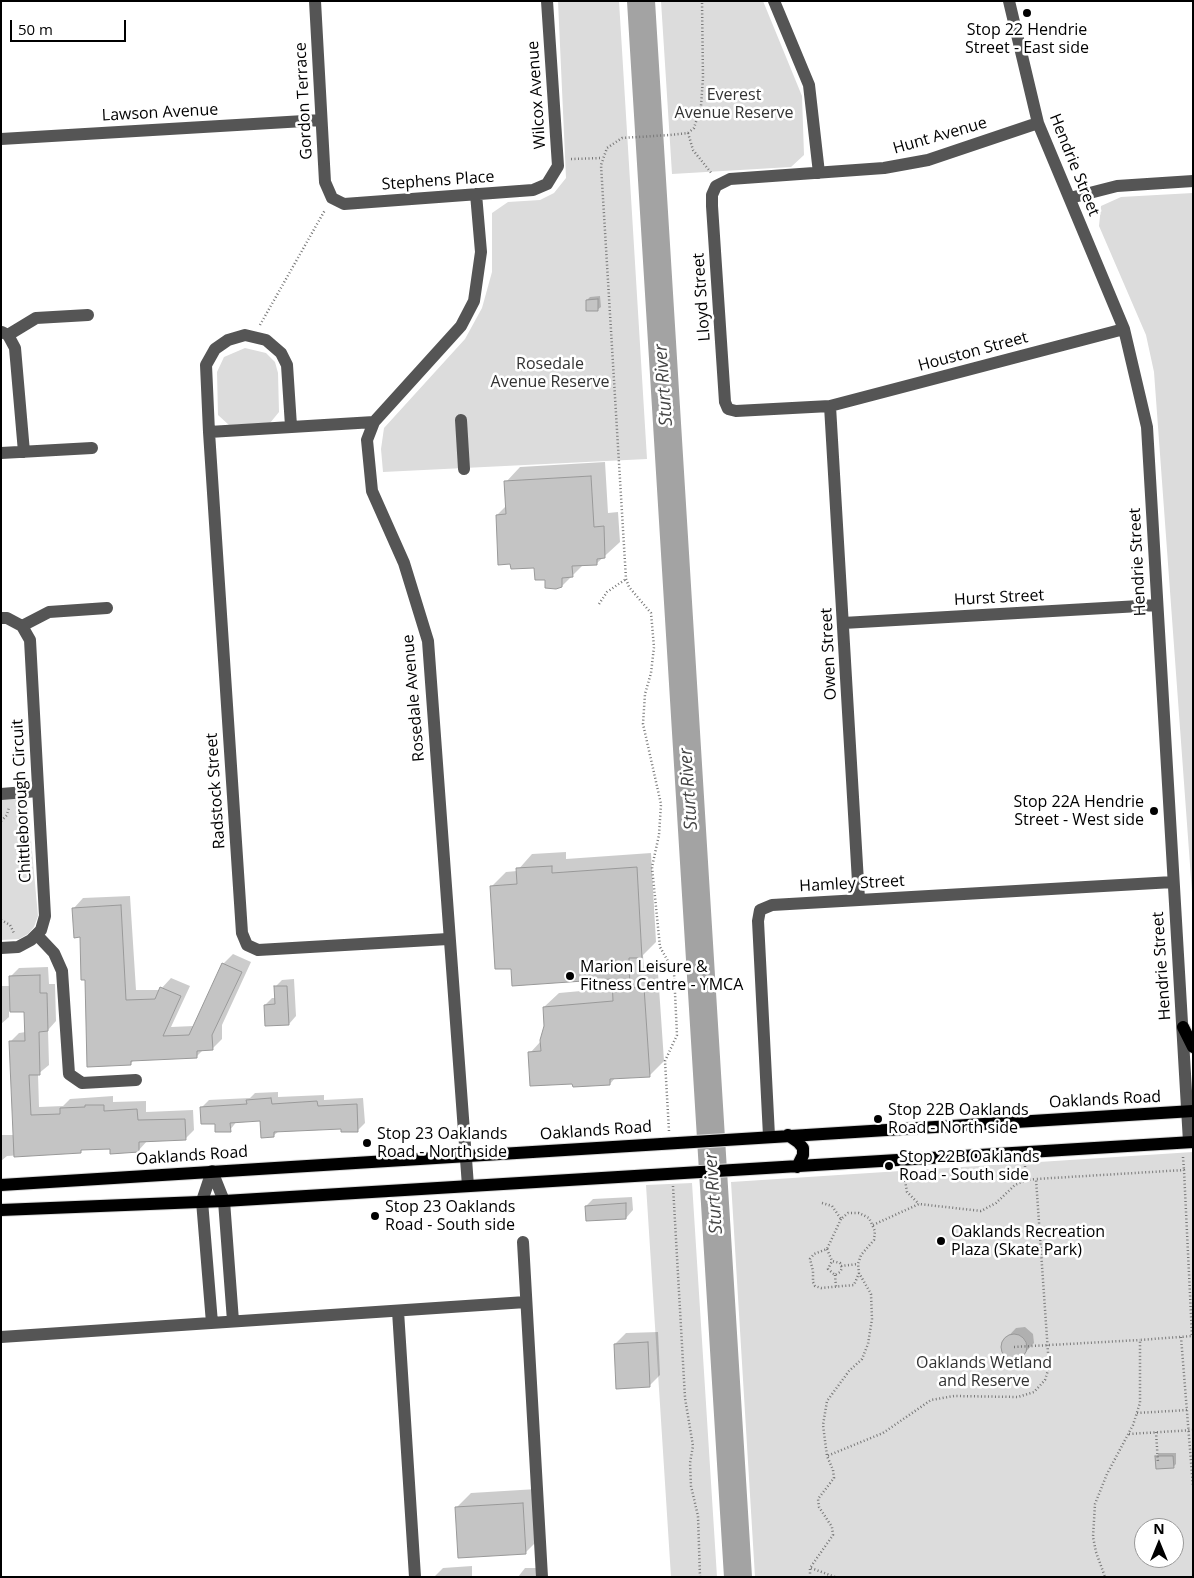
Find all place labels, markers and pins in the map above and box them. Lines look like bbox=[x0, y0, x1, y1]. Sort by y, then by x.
marker: Stop 22 Hendrie Street - East side bbox=[1021, 7, 1033, 19]
place label: Stop 22 Hendrie Street - East side bbox=[965, 20, 1089, 58]
place label: Stop 22A Hendrie Street - West side bbox=[1013, 792, 1144, 830]
marker: Stop 22A Hendrie Street - West side bbox=[1148, 805, 1160, 817]
place label: Marion Leisure & Fitness Centre - YMCA bbox=[580, 957, 743, 995]
marker: Marion Leisure & Fitness Centre - YMCA bbox=[564, 970, 576, 982]
place label: Stop 22B Oaklands Road - North side bbox=[888, 1100, 1029, 1138]
marker: Stop 22B Oaklands Road - North side bbox=[872, 1113, 884, 1125]
place label: Stop 23 Oaklands Road - North side bbox=[377, 1124, 507, 1162]
marker: Stop 23 Oaklands Road - North side bbox=[361, 1137, 373, 1149]
place label: Stop 22B Oaklands Road - South side bbox=[899, 1147, 1040, 1185]
marker: Stop 22B Oaklands Road - South side bbox=[883, 1160, 895, 1172]
place label: Stop 23 Oaklands Road - South side bbox=[385, 1197, 515, 1235]
marker: Stop 23 Oaklands Road - South side bbox=[369, 1210, 381, 1222]
place label: Oaklands Recreation Plaza (Skate Park) bbox=[951, 1222, 1105, 1260]
marker: Oaklands Recreation Plaza (Skate Park) bbox=[935, 1235, 947, 1247]

